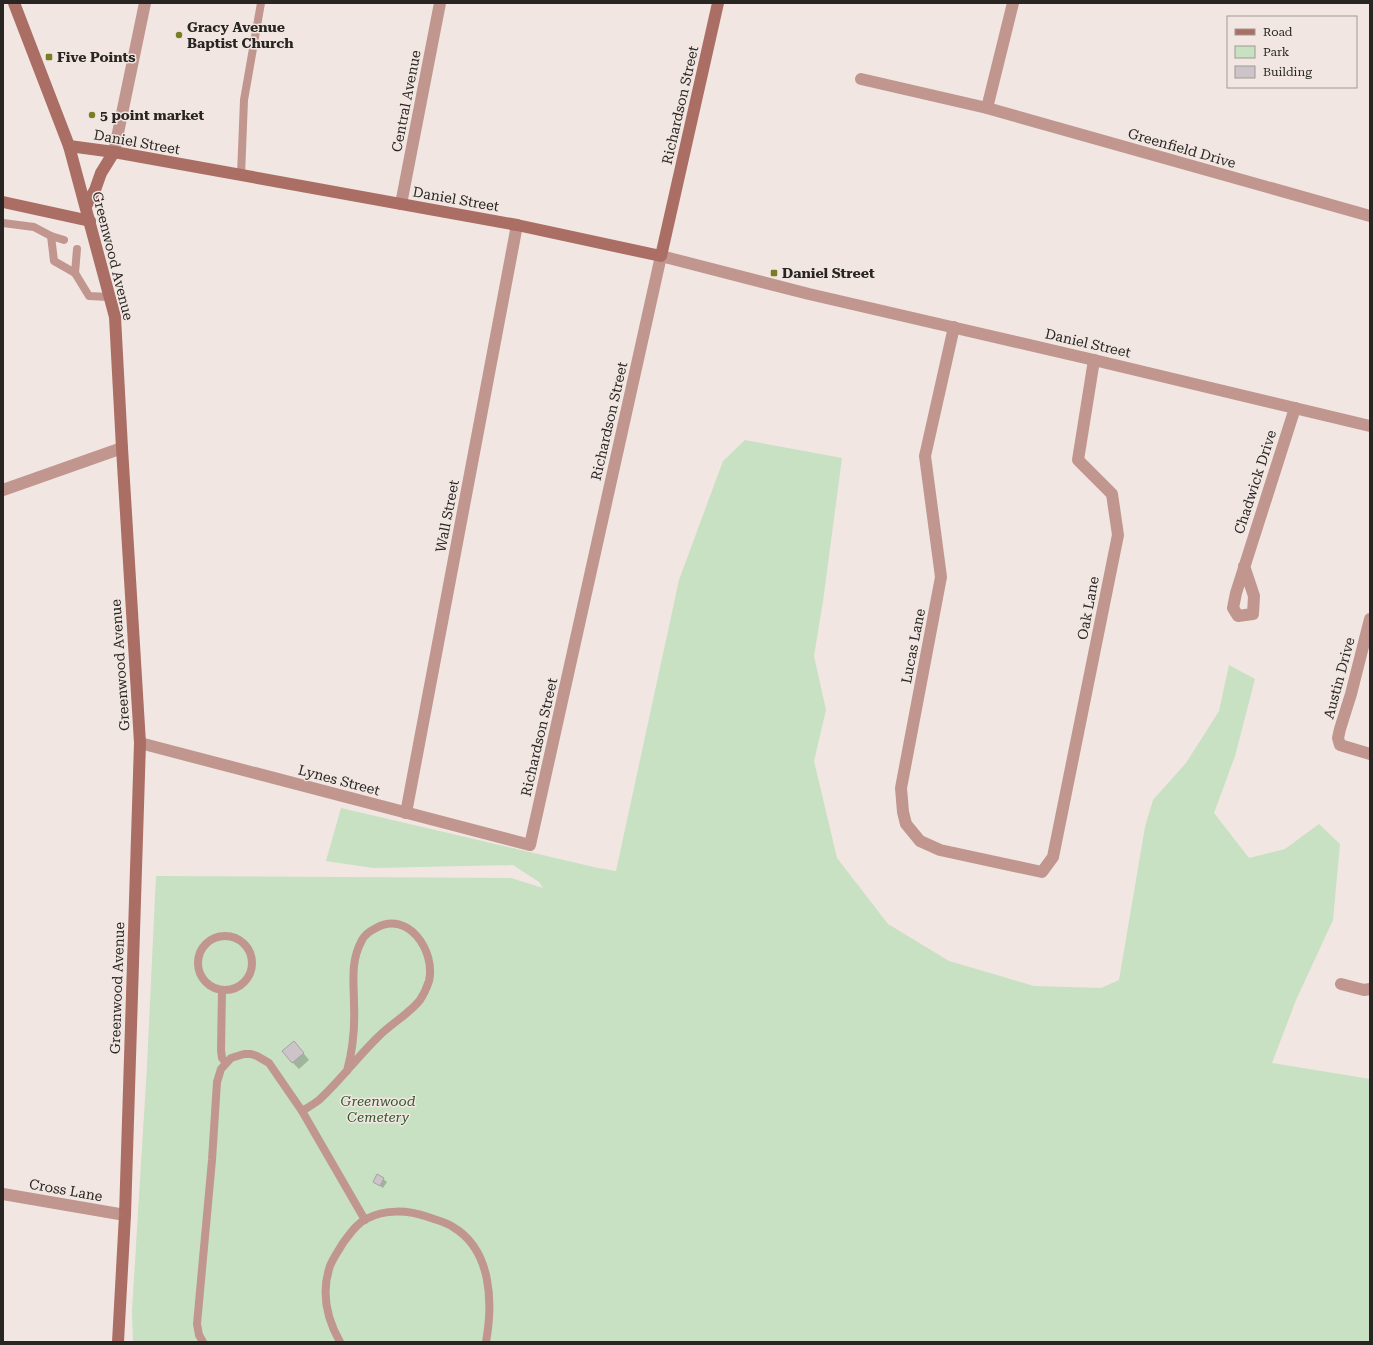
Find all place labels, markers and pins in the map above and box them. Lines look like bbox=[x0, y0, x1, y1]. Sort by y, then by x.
place label: Gracy Avenue Baptist Church bbox=[187, 19, 294, 51]
marker: Gracy Avenue Baptist Church bbox=[174, 30, 184, 40]
place label: Five Points bbox=[57, 49, 136, 65]
marker: Five Points bbox=[44, 52, 54, 62]
place label: 5 point market bbox=[100, 107, 205, 123]
marker: 5 point market bbox=[87, 110, 97, 120]
place label: Daniel Street bbox=[782, 265, 875, 281]
marker: Daniel Street bbox=[769, 268, 779, 278]

